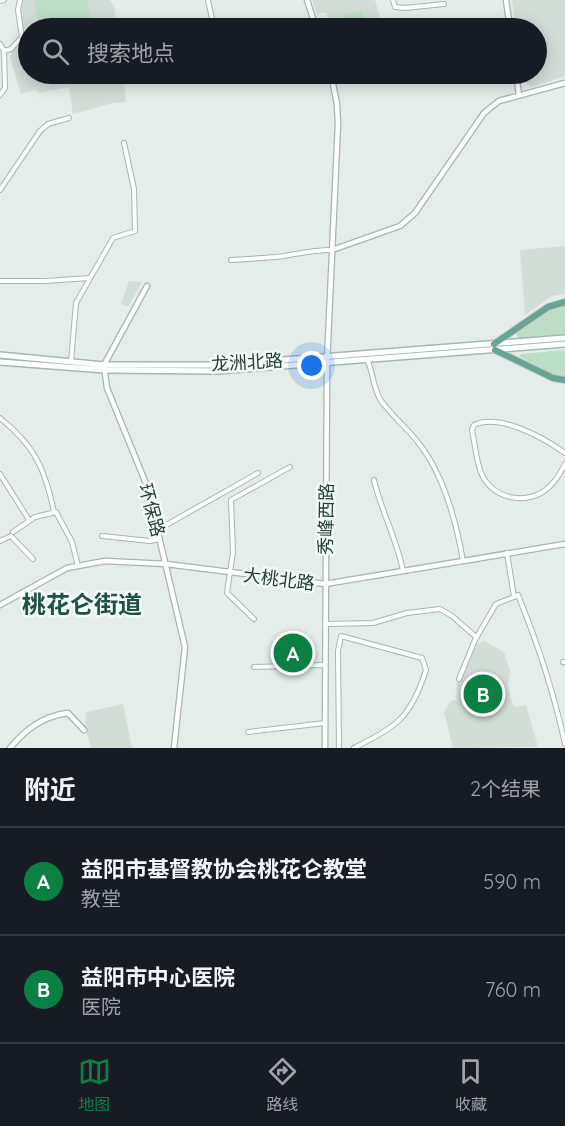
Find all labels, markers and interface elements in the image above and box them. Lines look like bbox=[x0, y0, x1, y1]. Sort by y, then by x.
search box bbox=[18, 18, 547, 84]
icon: search bbox=[39, 35, 72, 68]
text: 搜索地点 bbox=[87, 39, 175, 67]
street label: 龙洲北路 bbox=[210, 349, 284, 375]
your location bbox=[297, 351, 326, 380]
street label: 环保路 bbox=[134, 481, 170, 539]
street label: 秀峰西路 bbox=[314, 483, 338, 555]
street label: 大桃北路 bbox=[242, 563, 316, 595]
district label: 桃花仑街道 bbox=[22, 589, 142, 619]
pin: A bbox=[274, 630, 312, 676]
pin: B bbox=[464, 672, 502, 716]
text: 附近 bbox=[24, 773, 76, 806]
text: 2个结果 bbox=[470, 776, 541, 801]
text: 益阳市基督教协会桃花仑教堂 bbox=[81, 855, 367, 883]
text: A bbox=[37, 869, 50, 894]
text: 590 m bbox=[483, 869, 541, 894]
text: 教堂 bbox=[81, 886, 121, 911]
text: 益阳市中心医院 bbox=[81, 963, 235, 991]
text: B bbox=[37, 977, 50, 1002]
text: 760 m bbox=[485, 977, 541, 1002]
text: 医院 bbox=[81, 994, 121, 1019]
tab: 地图 bbox=[78, 1055, 111, 1115]
tab: 路线 bbox=[266, 1055, 299, 1115]
tab: 收藏 bbox=[454, 1055, 487, 1115]

